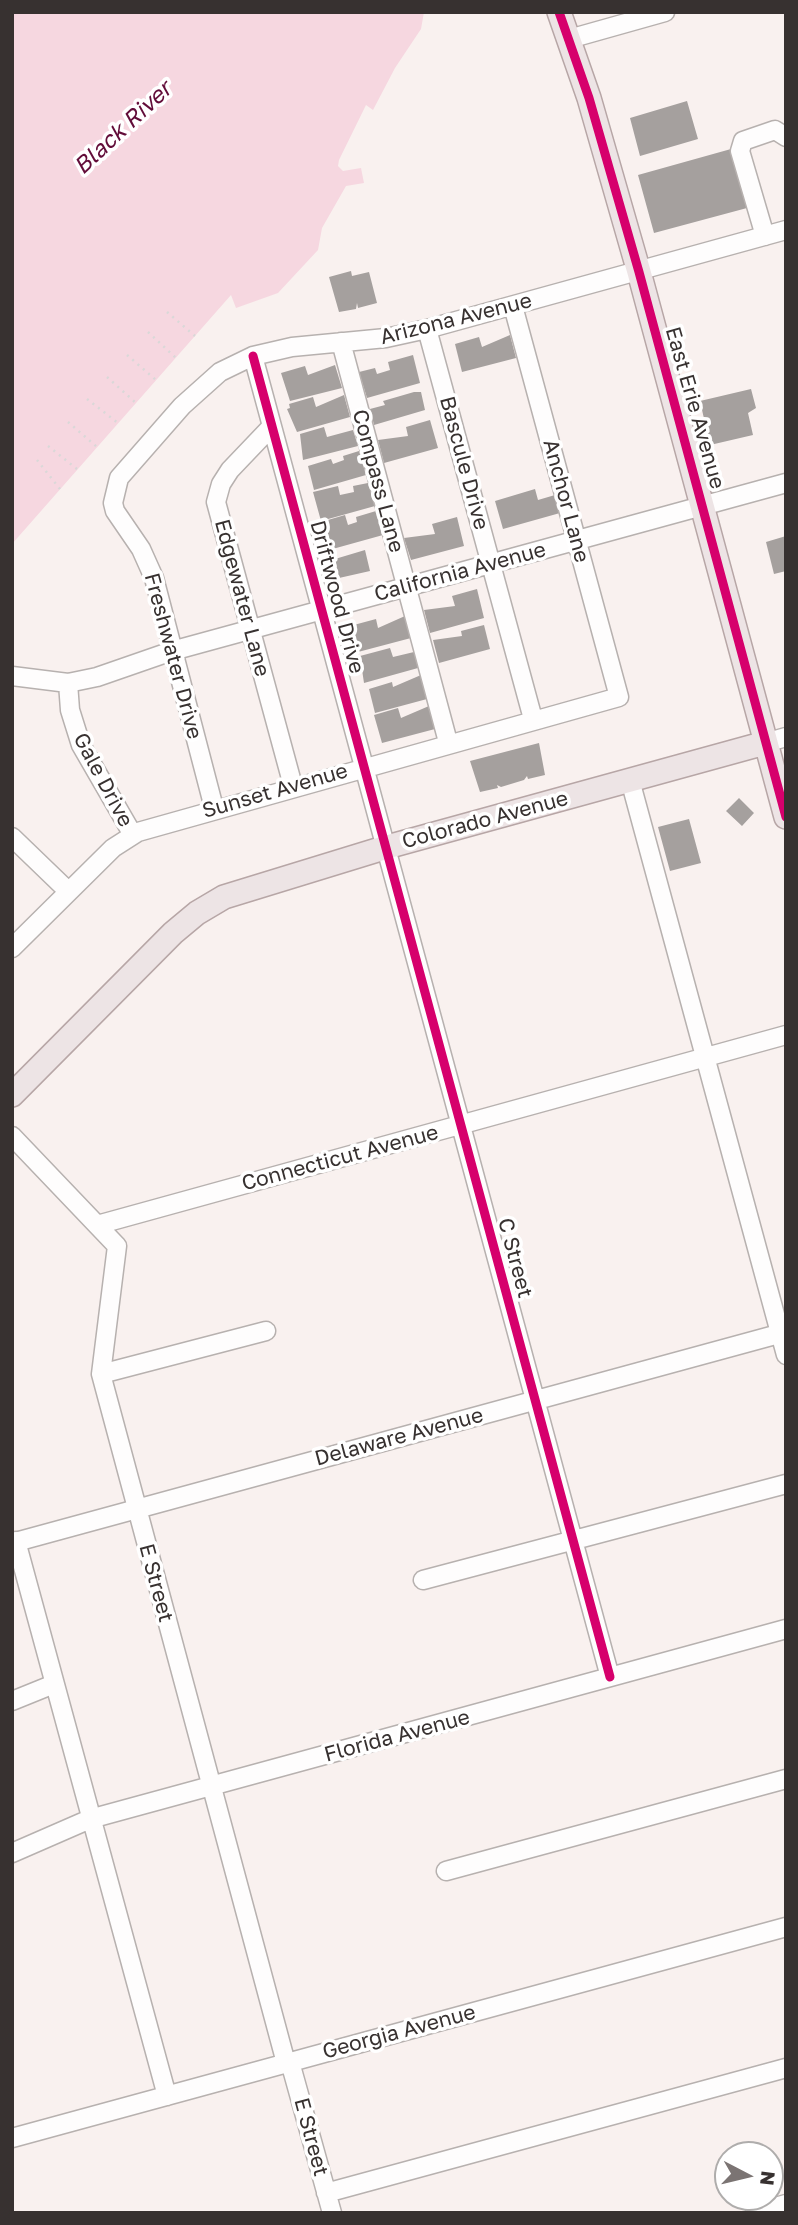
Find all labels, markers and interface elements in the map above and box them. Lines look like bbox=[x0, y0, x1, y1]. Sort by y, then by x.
water label: Black River bbox=[68, 76, 178, 180]
street label: Arizona Avenue bbox=[378, 288, 534, 350]
street label: East Erie Avenue bbox=[660, 324, 730, 492]
street label: Bascule Drive bbox=[434, 393, 494, 533]
street label: Compass Lane bbox=[347, 407, 409, 555]
street label: Anchor Lane bbox=[537, 437, 595, 565]
street label: Edgewater Lane bbox=[209, 517, 275, 679]
street label: Driftwood Drive bbox=[304, 518, 370, 676]
street label: California Avenue bbox=[371, 537, 549, 607]
street label: Freshwater Drive bbox=[139, 570, 207, 742]
street label: Gale Drive bbox=[68, 729, 138, 831]
street label: Sunset Avenue bbox=[199, 758, 351, 824]
street label: Colorado Avenue bbox=[399, 786, 571, 854]
street label: Connecticut Avenue bbox=[239, 1120, 441, 1196]
street label: C Street bbox=[492, 1215, 538, 1301]
street label: Delaware Avenue bbox=[312, 1402, 486, 1472]
street label: E Street bbox=[133, 1541, 179, 1625]
street label: Florida Avenue bbox=[321, 1704, 473, 1768]
street label: Georgia Avenue bbox=[320, 1999, 478, 2065]
street label: E Street bbox=[288, 2095, 334, 2179]
north arrow bbox=[714, 2141, 784, 2211]
text: N bbox=[756, 2170, 781, 2187]

